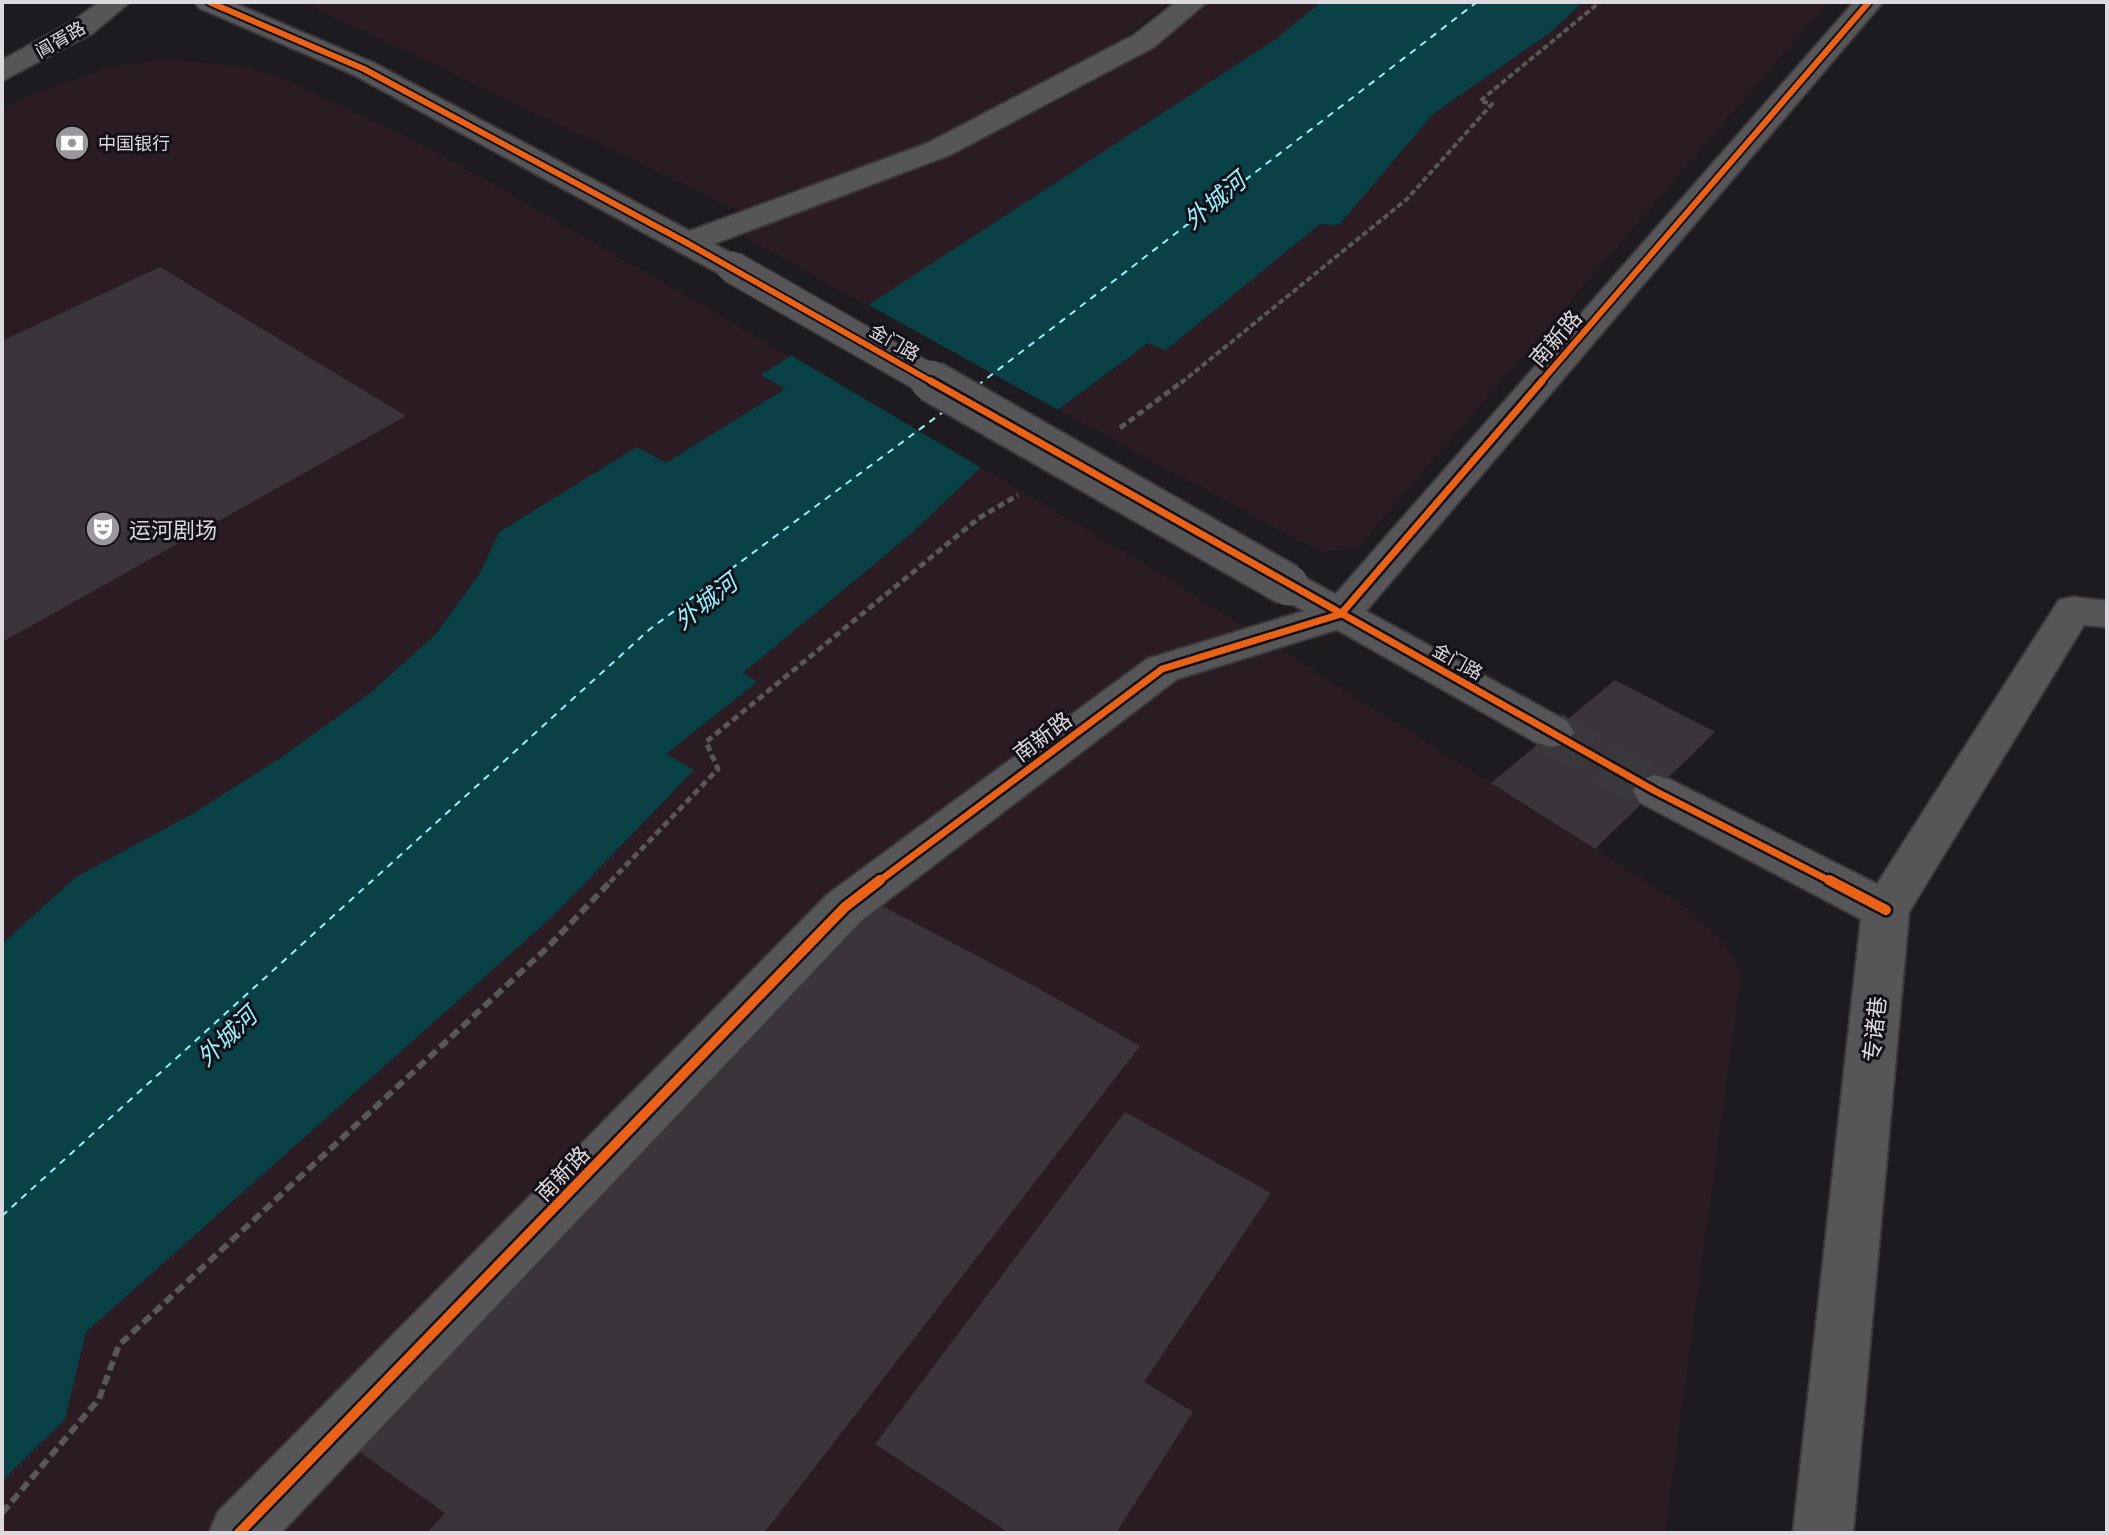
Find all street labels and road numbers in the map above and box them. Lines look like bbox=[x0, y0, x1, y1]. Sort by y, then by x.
street label: 阊胥路 bbox=[31, 16, 89, 62]
street label: 南新路 bbox=[1523, 304, 1587, 372]
street label: 金门路 bbox=[866, 319, 924, 365]
street label: 金门路 bbox=[1429, 638, 1487, 684]
street label: 南新路 bbox=[1008, 705, 1076, 767]
street label: 专诸巷 bbox=[1857, 995, 1891, 1063]
street label: 南新路 bbox=[529, 1140, 595, 1206]

